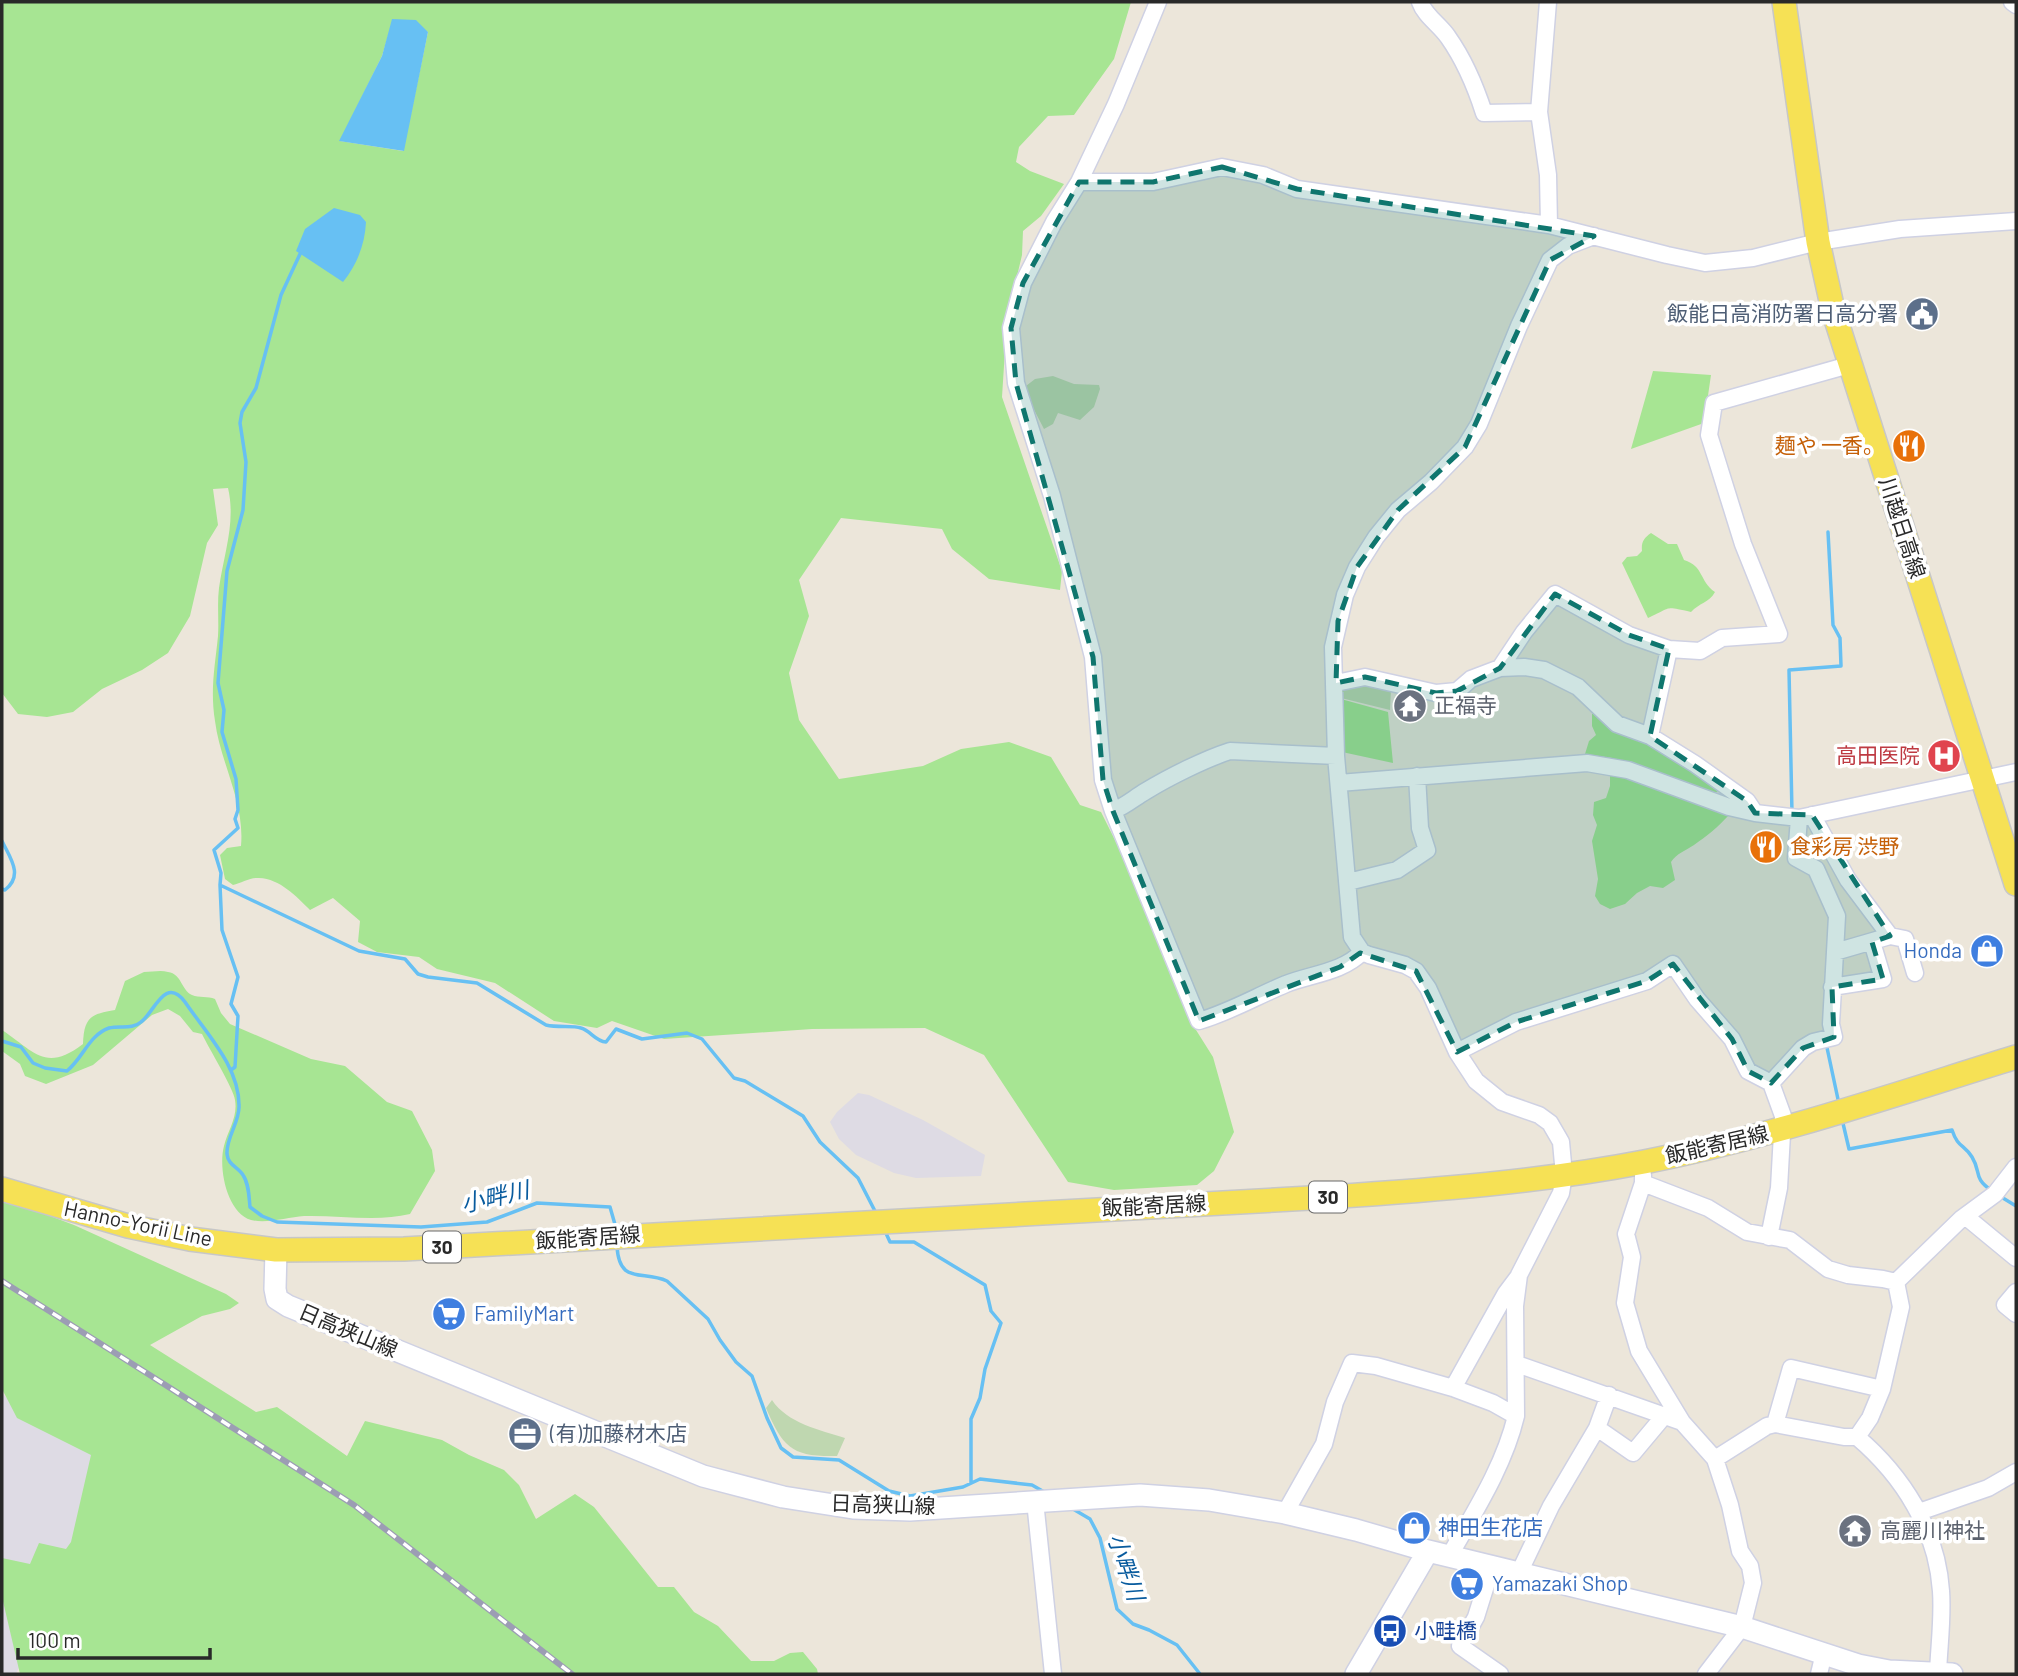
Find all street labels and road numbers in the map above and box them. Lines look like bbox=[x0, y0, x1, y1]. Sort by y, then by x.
street label: 川越日高線 bbox=[1875, 474, 1932, 581]
street label: 飯能寄居線 bbox=[1663, 1120, 1771, 1168]
road number: 30 bbox=[1309, 1182, 1347, 1212]
street label: 飯能寄居線 bbox=[1101, 1189, 1207, 1220]
street label: Hanno-Yorii Line bbox=[62, 1195, 215, 1250]
street label: 飯能寄居線 bbox=[535, 1220, 641, 1253]
road number: 30 bbox=[423, 1232, 461, 1262]
street label: 日高狭山線 bbox=[295, 1298, 402, 1362]
street label: 日高狭山線 bbox=[830, 1489, 936, 1518]

